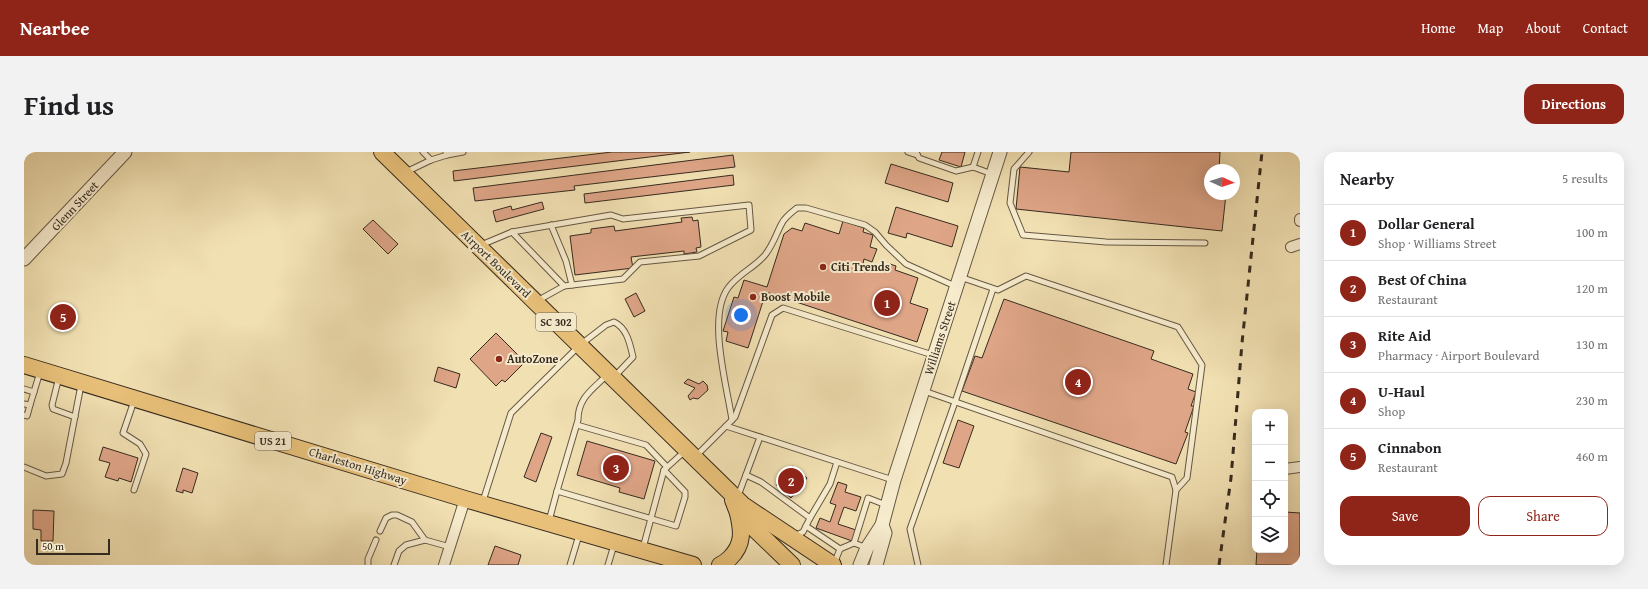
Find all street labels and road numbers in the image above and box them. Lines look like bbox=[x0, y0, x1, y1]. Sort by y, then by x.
street label: Glenn Street bbox=[47, 176, 103, 234]
street label: Airport Boulevard bbox=[458, 226, 535, 302]
street label: Williams Street bbox=[920, 298, 960, 377]
road number: SC 302 bbox=[536, 313, 576, 331]
road number: US 21 bbox=[255, 432, 291, 450]
street label: Charleston Highway bbox=[307, 443, 409, 488]

